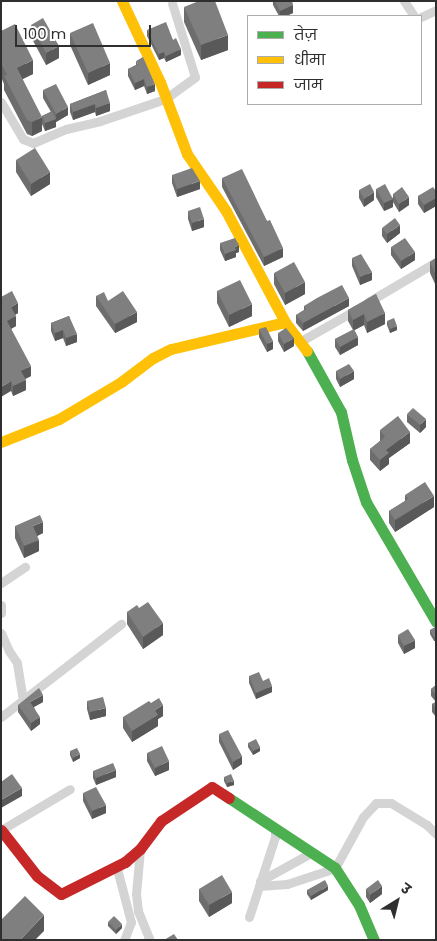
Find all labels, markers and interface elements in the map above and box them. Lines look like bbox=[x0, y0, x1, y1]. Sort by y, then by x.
scale bar bbox=[18, 15, 154, 47]
legend bbox=[247, 15, 422, 105]
text: 100 m bbox=[23, 23, 66, 44]
text: तेज़ bbox=[294, 24, 317, 45]
text: धीमा bbox=[294, 49, 325, 70]
text: जाम bbox=[294, 74, 323, 95]
north arrow bbox=[372, 876, 422, 926]
text: उ bbox=[397, 878, 415, 899]

